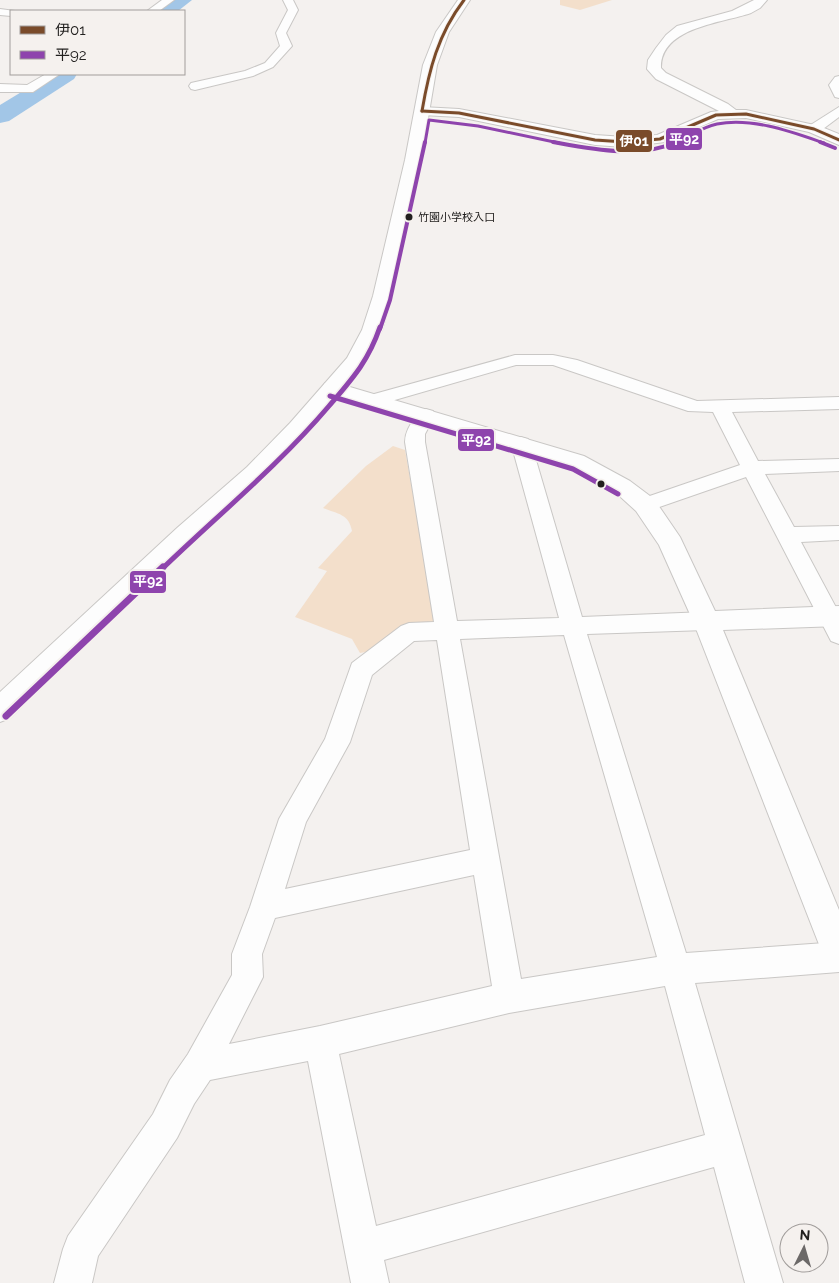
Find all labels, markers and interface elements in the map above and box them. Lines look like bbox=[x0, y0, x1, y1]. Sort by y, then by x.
legend bbox=[10, 10, 185, 75]
text: 伊01 bbox=[55, 21, 86, 39]
text: 平92 bbox=[55, 46, 87, 64]
line badge: 平92 bbox=[665, 127, 703, 151]
line badge: 伊01 bbox=[615, 129, 653, 153]
text: 平92 bbox=[669, 131, 699, 147]
text: 伊01 bbox=[619, 133, 649, 149]
place label: 竹園小学校入口 bbox=[418, 211, 495, 224]
marker: 竹園小学校入口 bbox=[404, 212, 414, 222]
line badge: 平92 bbox=[457, 428, 495, 452]
text: 平92 bbox=[461, 432, 491, 448]
unlabelled marker bbox=[596, 479, 606, 489]
line badge: 平92 bbox=[129, 570, 167, 594]
text: 平92 bbox=[133, 573, 163, 589]
north arrow bbox=[779, 1223, 829, 1273]
text: N bbox=[799, 1227, 811, 1243]

